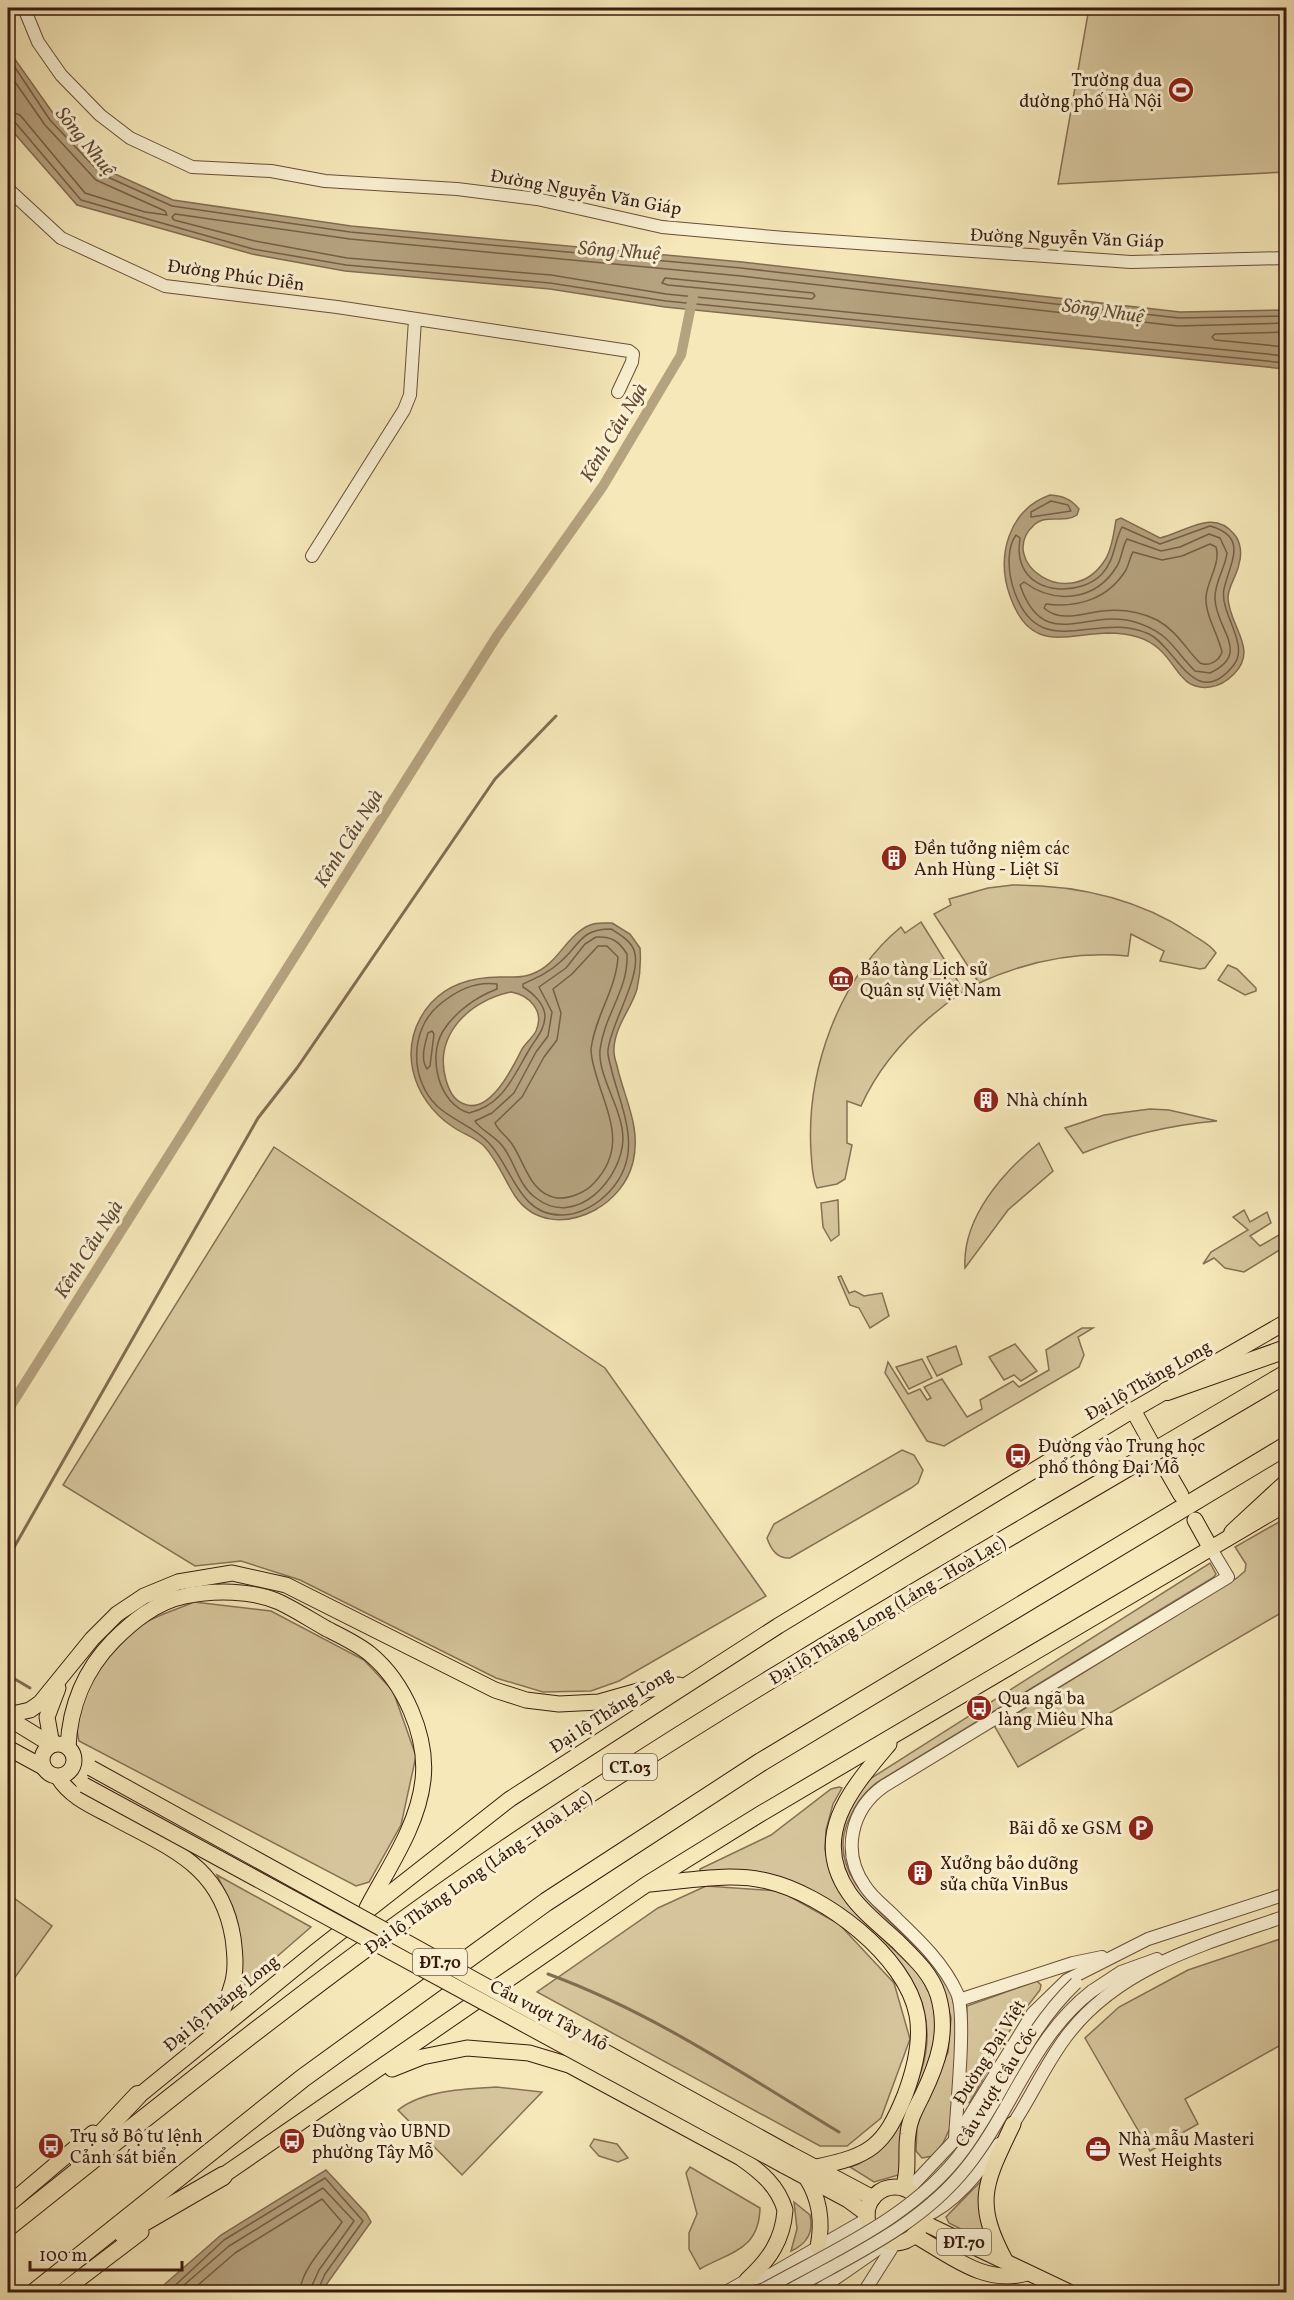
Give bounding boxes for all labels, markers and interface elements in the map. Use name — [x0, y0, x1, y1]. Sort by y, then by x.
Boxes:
place label: Trường đua đường phố Hà Nội — [1019, 69, 1162, 115]
sports icon: Trường đua đường phố Hà Nội — [1166, 75, 1196, 105]
water label: Sông Nhuệ — [48, 102, 122, 184]
street label: Đường Nguyễn Văn Giáp — [488, 164, 683, 223]
street label: Đường Nguyễn Văn Giáp — [970, 224, 1164, 255]
water label: Sông Nhuệ — [577, 235, 662, 269]
street label: Đường Phúc Diễn — [166, 254, 306, 299]
water label: Sông Nhuệ — [1060, 292, 1147, 332]
water label: Kênh Cầu Ngà — [574, 378, 655, 488]
water label: Kênh Cầu Ngà — [308, 785, 391, 894]
place label: Đền tưởng niệm các Anh Hùng - Liệt Sĩ — [914, 837, 1070, 883]
building icon: Đền tưởng niệm các Anh Hùng - Liệt Sĩ — [879, 843, 909, 873]
place label: Bảo tàng Lịch sử Quân sự Việt Nam — [860, 958, 1002, 1004]
museum icon: Bảo tàng Lịch sử Quân sự Việt Nam — [826, 964, 856, 994]
building icon: Nhà chính — [971, 1085, 1001, 1115]
place label: Nhà chính — [1006, 1089, 1088, 1114]
water label: Kênh Cầu Ngà — [48, 1196, 131, 1305]
street label: Đại lộ Thăng Long — [1081, 1335, 1217, 1428]
place label: Đường vào Trung học phổ thông Đại Mỗ — [1038, 1435, 1205, 1481]
bus stop icon: Đường vào Trung học phổ thông Đại Mỗ — [1003, 1441, 1033, 1471]
street label: Đại lộ Thăng Long (Láng - Hoà Lạc) — [765, 1531, 1011, 1692]
street label: Đại lộ Thăng Long — [545, 1662, 678, 1760]
place label: Qua ngã ba làng Miêu Nha — [998, 1687, 1113, 1733]
bus stop icon: Qua ngã ba làng Miêu Nha — [964, 1693, 994, 1723]
road number: CT.03 — [603, 1754, 657, 1780]
street label: Đại lộ Thăng Long (Láng - Hoà Lạc) — [360, 1785, 597, 1961]
parking icon: Bãi đỗ xe GSM — [1126, 1813, 1156, 1843]
place label: Bãi đỗ xe GSM — [1008, 1817, 1122, 1842]
place label: Xưởng bảo dưỡng sửa chữa VinBus — [940, 1852, 1079, 1898]
building icon: Xưởng bảo dưỡng sửa chữa VinBus — [905, 1858, 935, 1888]
road number: ĐT.70 — [413, 1949, 467, 1975]
street label: Đại lộ Thăng Long — [159, 1950, 285, 2059]
street label: Cầu vượt Tây Mỗ — [485, 1975, 612, 2058]
street label: Đường Đại Việt — [948, 1995, 1033, 2110]
street label: Cầu vượt Cầu Cốc — [950, 2023, 1044, 2153]
place label: Đường vào UBND phường Tây Mỗ — [312, 2120, 450, 2166]
place label: Trụ sở Bộ tư lệnh Cảnh sát biển — [70, 2125, 203, 2171]
bus stop icon: Đường vào UBND phường Tây Mỗ — [277, 2126, 307, 2156]
place label: Nhà mẫu Masteri West Heights — [1118, 2128, 1254, 2174]
bus stop icon: Trụ sở Bộ tư lệnh Cảnh sát biển — [36, 2131, 66, 2161]
office icon: Nhà mẫu Masteri West Heights — [1083, 2134, 1113, 2164]
road number: ĐT.70 — [937, 2229, 991, 2255]
scale bar — [30, 2234, 182, 2272]
text: 100 m — [39, 2244, 88, 2269]

